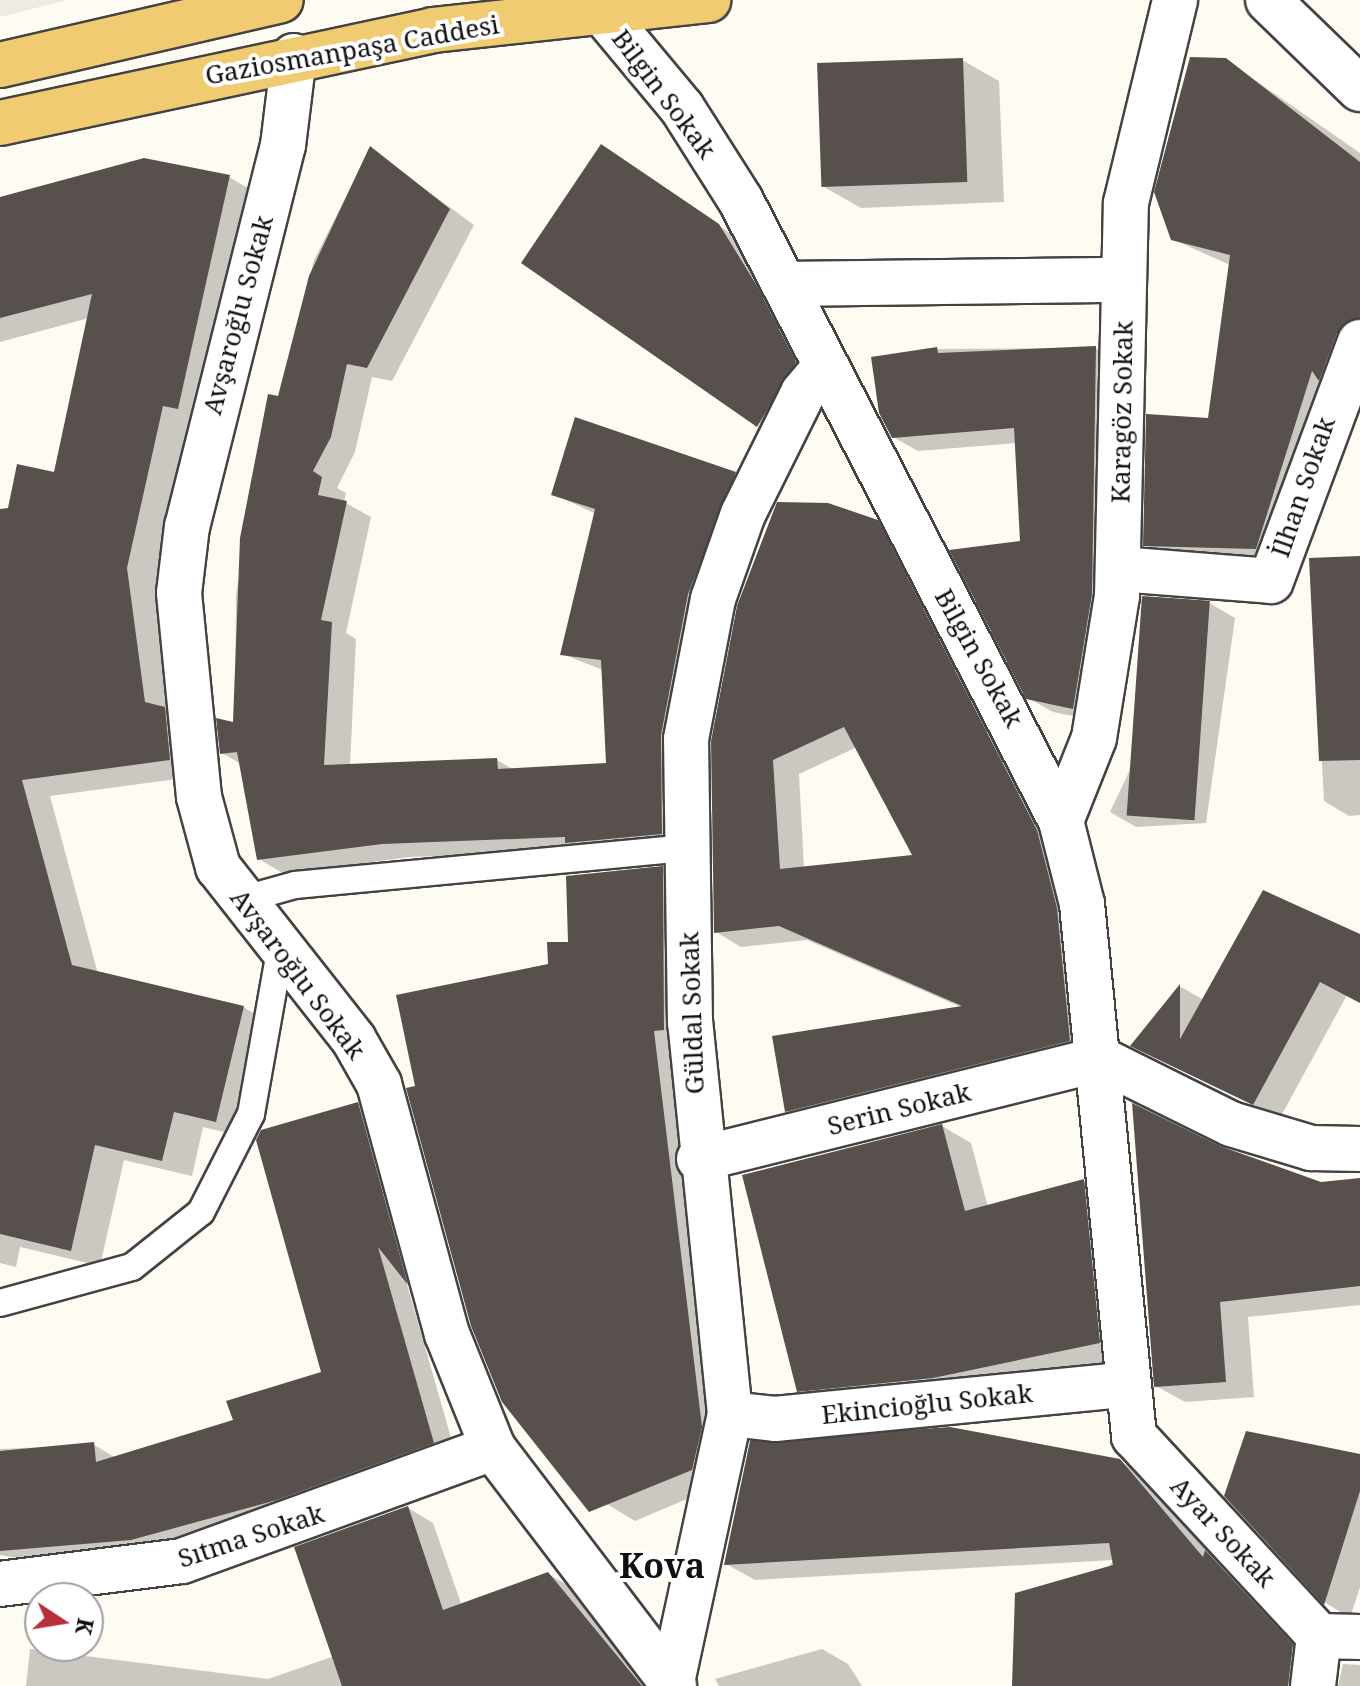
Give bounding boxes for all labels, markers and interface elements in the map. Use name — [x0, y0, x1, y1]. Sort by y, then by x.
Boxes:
street label: Gaziosmanpaşa Caddesi — [203, 9, 501, 91]
street label: Bilgin Sokak — [605, 23, 723, 165]
street label: Avşaroğlu Sokak — [196, 212, 280, 418]
street label: Karagöz Sokak — [1105, 321, 1139, 503]
street label: İlhan Sokak — [1264, 413, 1342, 561]
street label: Bilgin Sokak — [928, 583, 1030, 733]
street label: Avşaroğlu Sokak — [224, 883, 372, 1065]
street label: Güldal Sokak — [674, 931, 710, 1095]
street label: Serin Sokak — [824, 1076, 974, 1142]
street label: Ekincioğlu Sokak — [820, 1377, 1034, 1431]
street label: Ayar Sokak — [1164, 1470, 1282, 1594]
street label: Sıtma Sokak — [174, 1498, 328, 1574]
district label: Kova — [619, 1546, 705, 1586]
north arrow — [24, 1582, 104, 1662]
text: K — [69, 1616, 102, 1638]

